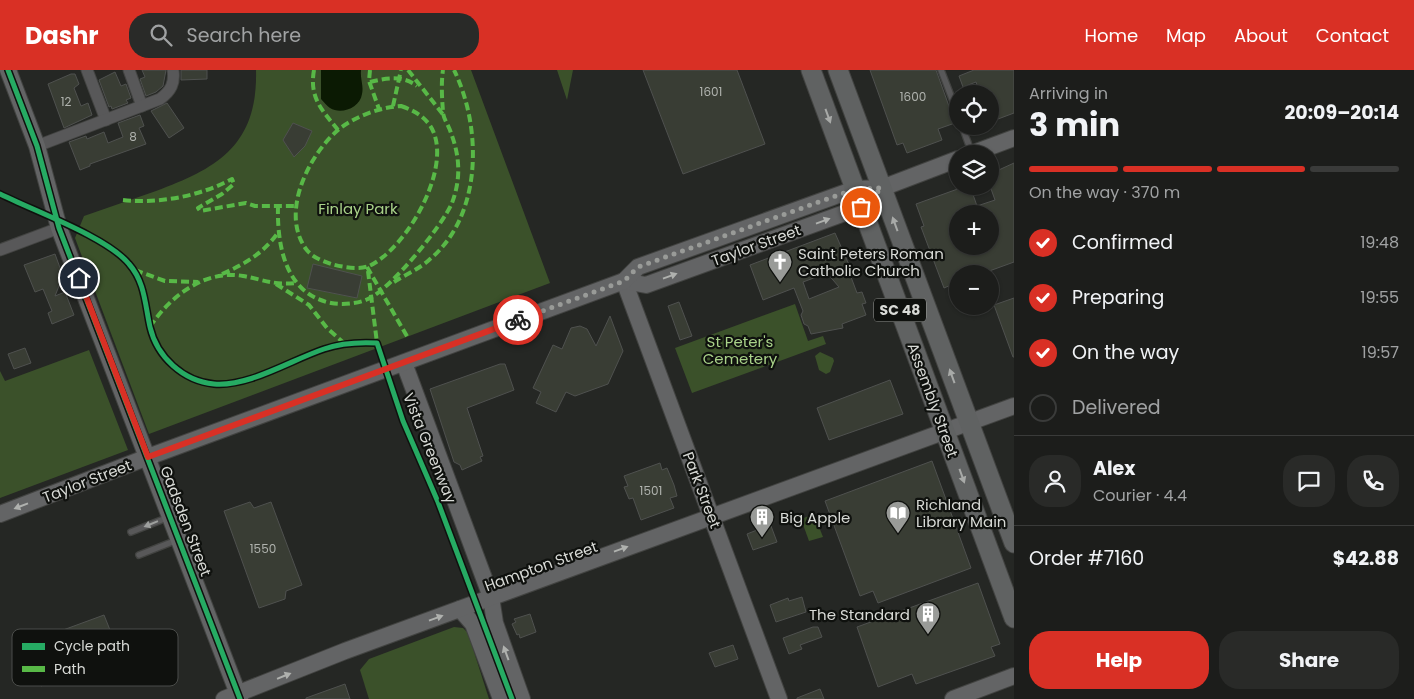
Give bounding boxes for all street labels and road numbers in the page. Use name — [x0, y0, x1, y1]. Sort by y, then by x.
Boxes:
street label: Taylor Street — [708, 219, 804, 271]
road number: SC 48 — [874, 298, 926, 322]
street label: Assembly Street — [902, 340, 964, 460]
street label: Vista Greenway — [398, 390, 462, 507]
street label: Park Street — [678, 449, 726, 531]
street label: Taylor Street — [40, 454, 134, 508]
street label: Gadsden Street — [155, 463, 217, 579]
street label: Hampton Street — [482, 536, 600, 596]

